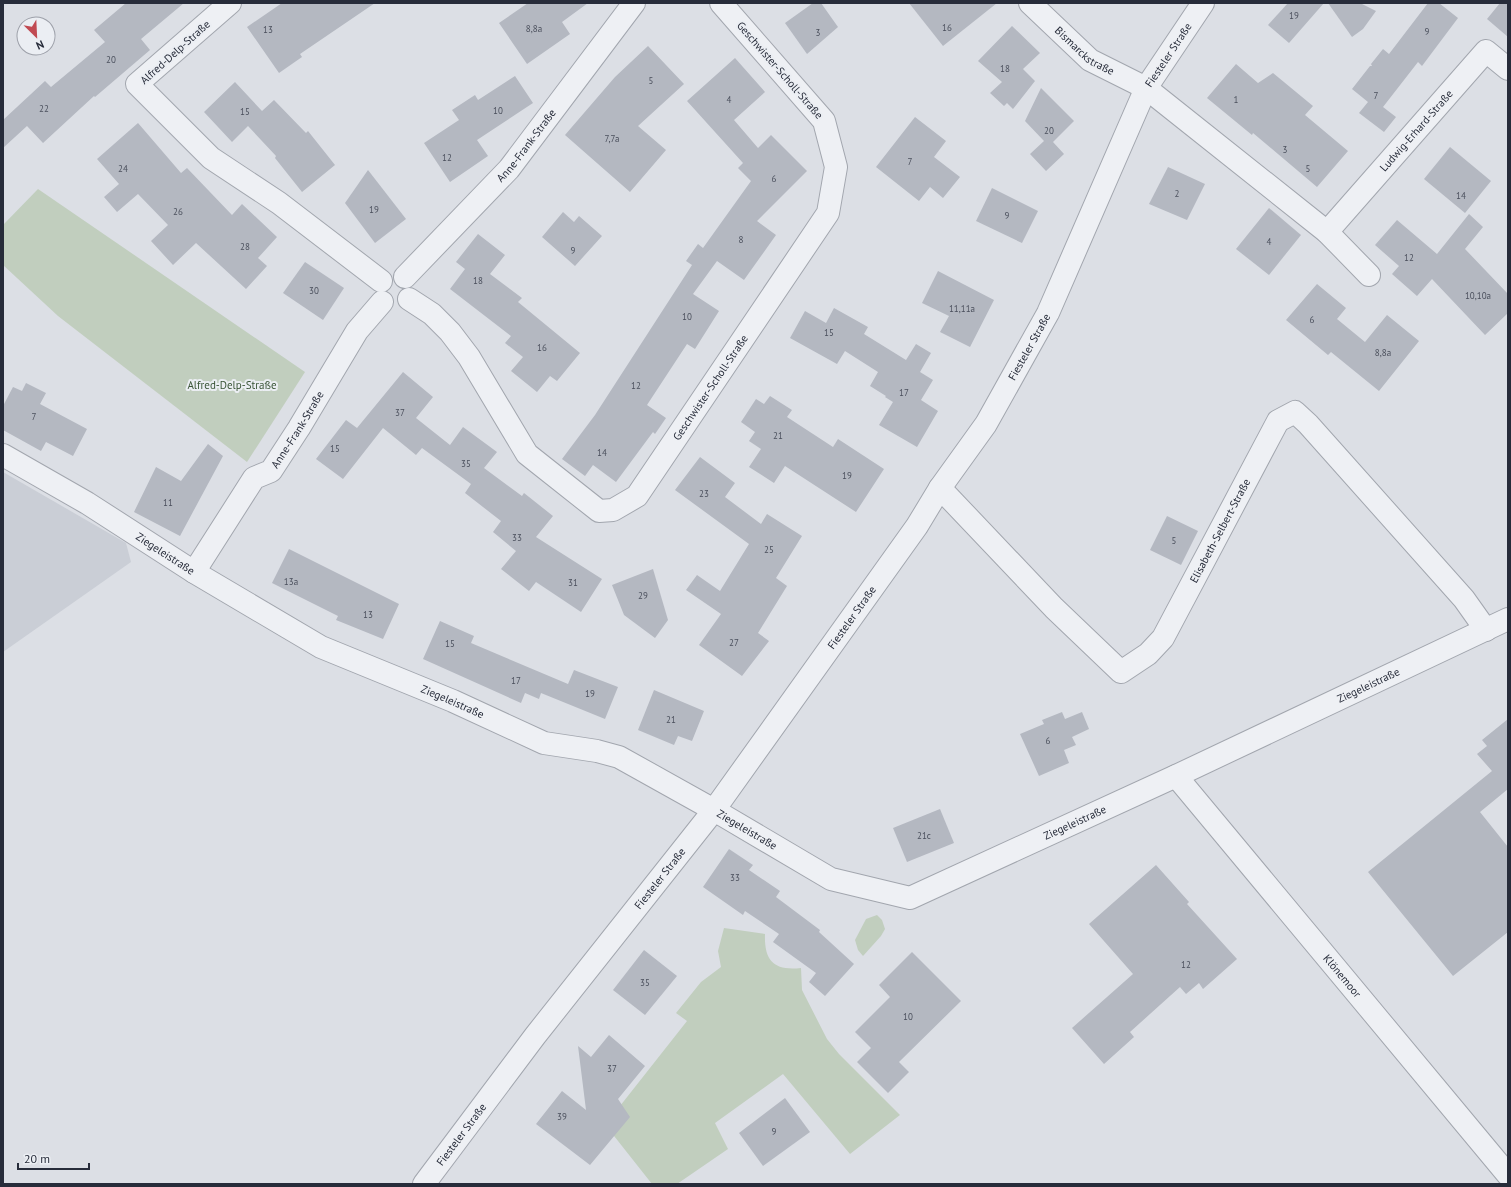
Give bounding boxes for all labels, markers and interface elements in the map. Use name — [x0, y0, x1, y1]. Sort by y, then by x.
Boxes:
house number: 19 — [1289, 10, 1299, 21]
north arrow — [16, 16, 56, 56]
street label: Alfred-Delp-Straße — [137, 17, 213, 87]
street label: Geschwister-Scholl-Straße — [734, 18, 826, 122]
street label: Fiesteler Straße — [1142, 20, 1195, 90]
house number: 16 — [942, 22, 952, 33]
house number: 8,8a — [526, 23, 542, 34]
street label: Bismarckstraße — [1052, 23, 1117, 78]
house number: 13 — [263, 24, 273, 35]
house number: 9 — [1425, 26, 1430, 37]
house number: 3 — [816, 27, 821, 38]
text: N — [34, 37, 46, 53]
house number: 20 — [106, 54, 116, 65]
house number: 18 — [1000, 63, 1010, 74]
house number: 5 — [649, 75, 654, 86]
street label: Ludwig-Erhard-Straße — [1377, 87, 1456, 174]
house number: 7 — [1374, 90, 1379, 101]
house number: 4 — [727, 94, 732, 105]
house number: 1 — [1234, 94, 1239, 105]
house number: 22 — [39, 103, 49, 114]
house number: 10 — [493, 105, 503, 116]
house number: 15 — [240, 106, 250, 117]
street label: Anne-Frank-Straße — [493, 106, 559, 185]
house number: 20 — [1044, 125, 1054, 136]
house number: 7,7a — [605, 133, 619, 144]
house number: 3 — [1283, 144, 1288, 155]
house number: 12 — [442, 152, 452, 163]
house number: 7 — [908, 156, 913, 167]
house number: 24 — [118, 163, 128, 174]
house number: 5 — [1306, 163, 1311, 174]
house number: 6 — [772, 173, 777, 184]
house number: 2 — [1175, 188, 1180, 199]
house number: 14 — [1456, 190, 1466, 201]
house number: 19 — [369, 204, 379, 215]
house number: 26 — [173, 206, 183, 217]
house number: 9 — [1005, 210, 1010, 221]
house number: 8 — [739, 234, 744, 245]
house number: 4 — [1267, 236, 1272, 247]
house number: 28 — [240, 241, 250, 252]
house number: 9 — [571, 245, 576, 256]
house number: 12 — [1404, 252, 1414, 263]
house number: 18 — [473, 275, 483, 286]
house number: 30 — [309, 285, 319, 296]
house number: 10,10a — [1465, 290, 1491, 301]
house number: 11,11a — [949, 303, 975, 314]
house number: 10 — [682, 311, 692, 322]
street label: Fiesteler Straße — [1005, 311, 1054, 383]
house number: 6 — [1310, 314, 1315, 325]
house number: 15 — [824, 327, 834, 338]
street label: Geschwister-Scholl-Straße — [670, 331, 751, 443]
house number: 16 — [537, 342, 547, 353]
house number: 8,8a — [1375, 347, 1391, 358]
park label: Alfred-Delp-Straße — [187, 378, 277, 392]
house number: 12 — [631, 380, 641, 391]
house number: 17 — [899, 387, 909, 398]
street label: Anne-Frank-Straße — [268, 388, 327, 471]
house number: 37 — [395, 407, 405, 418]
house number: 7 — [32, 411, 37, 422]
house number: 21 — [773, 430, 783, 441]
house number: 15 — [330, 443, 340, 454]
house number: 14 — [597, 447, 607, 458]
house number: 35 — [461, 458, 471, 469]
house number: 19 — [842, 470, 852, 481]
street label: Elisabeth-Selbert-Straße — [1187, 476, 1253, 585]
house number: 23 — [699, 488, 709, 499]
house number: 11 — [163, 497, 173, 508]
street label: Ziegeleistraße — [133, 529, 198, 578]
house number: 33 — [512, 532, 522, 543]
house number: 5 — [1172, 535, 1177, 546]
house number: 25 — [764, 544, 774, 555]
house number: 13a — [284, 576, 298, 587]
house number: 31 — [568, 577, 578, 588]
street label: Fiesteler Straße — [824, 583, 879, 652]
house number: 29 — [638, 590, 648, 601]
house number: 13 — [363, 609, 373, 620]
house number: 27 — [729, 637, 739, 648]
house number: 15 — [445, 638, 455, 649]
street label: Ziegeleistraße — [1335, 664, 1402, 706]
house number: 17 — [511, 675, 521, 686]
street label: Ziegeleistraße — [419, 682, 487, 722]
house number: 19 — [585, 688, 595, 699]
house number: 21 — [666, 714, 676, 725]
house number: 6 — [1046, 735, 1051, 746]
street label: Ziegeleistraße — [1041, 802, 1109, 843]
street label: Ziegeleistraße — [714, 806, 780, 853]
house number: 21c — [917, 830, 931, 841]
street label: Fiesteler Straße — [631, 845, 689, 912]
house number: 33 — [730, 872, 740, 883]
street label: Klönemoor — [1320, 951, 1364, 1001]
house number: 12 — [1181, 959, 1191, 970]
house number: 35 — [640, 977, 650, 988]
house number: 10 — [903, 1011, 913, 1022]
house number: 37 — [607, 1063, 617, 1074]
street label: Fiesteler Straße — [433, 1100, 489, 1168]
house number: 39 — [557, 1111, 567, 1122]
house number: 9 — [772, 1126, 777, 1137]
scale bar — [18, 1145, 89, 1171]
text: 20 m — [24, 1151, 50, 1166]

